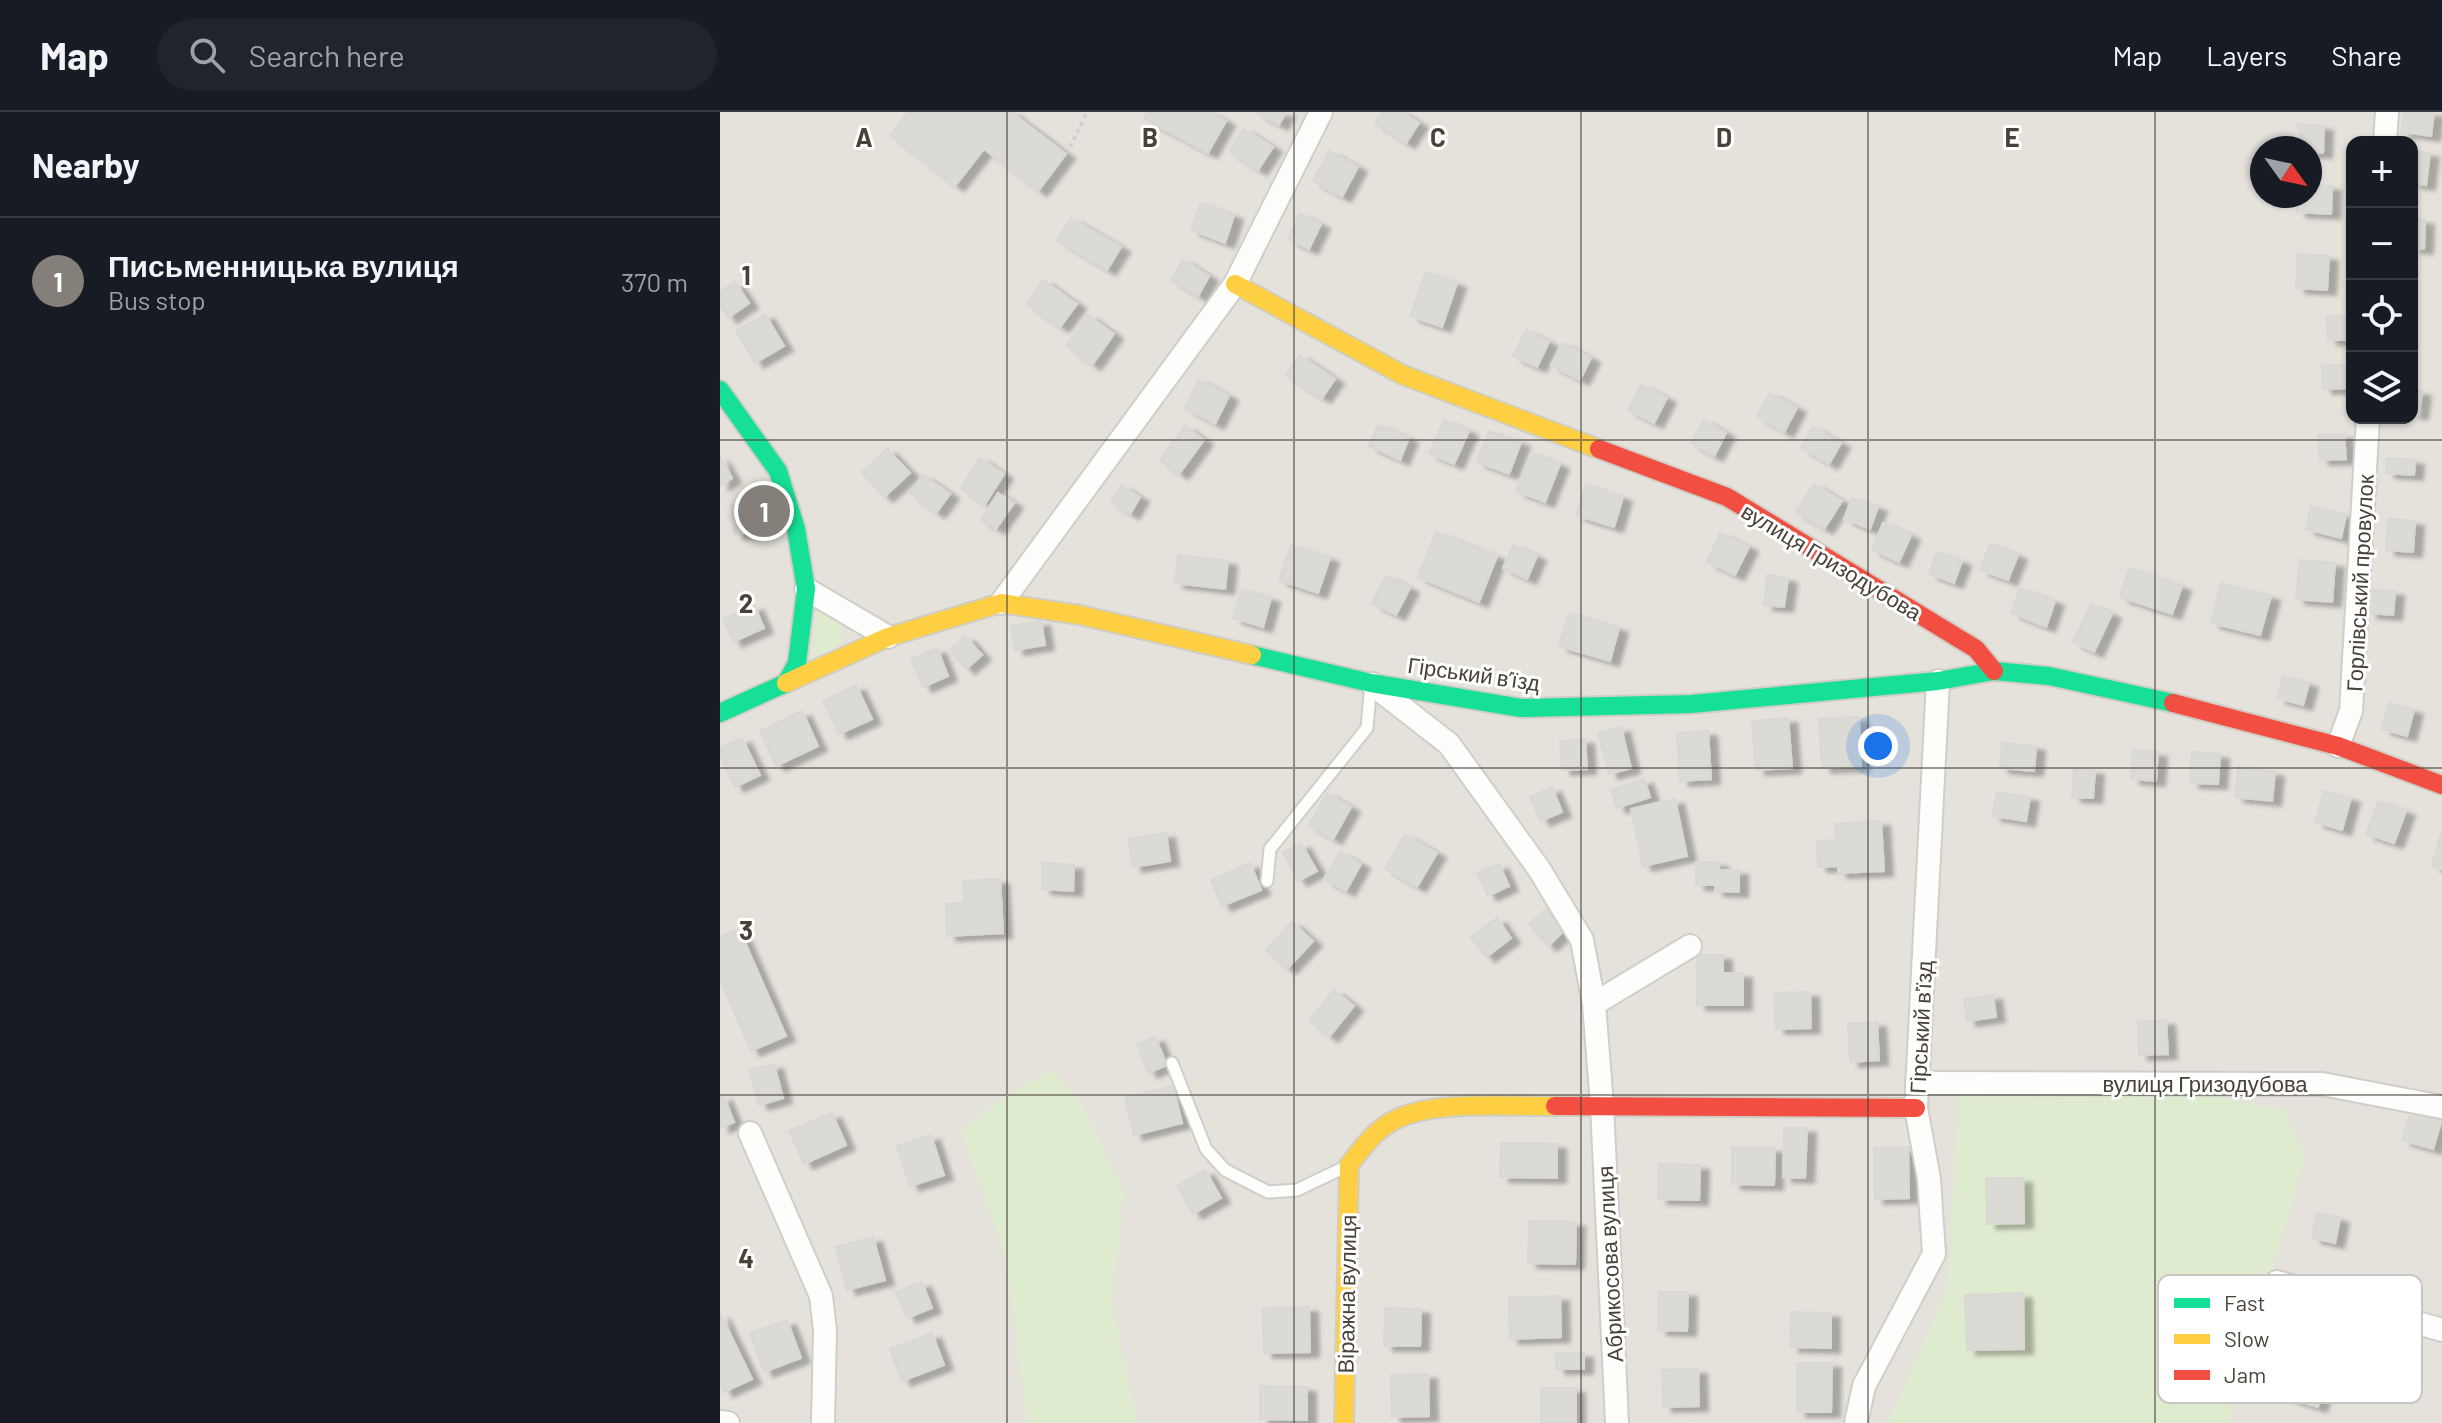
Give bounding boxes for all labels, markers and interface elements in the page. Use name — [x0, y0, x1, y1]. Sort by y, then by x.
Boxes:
search box — [157, 19, 717, 91]
text: Map — [40, 32, 109, 78]
icon: search — [185, 33, 229, 77]
text: Search here — [249, 37, 405, 73]
text: Map — [2112, 38, 2162, 72]
text: Layers — [2206, 38, 2287, 72]
text: Share — [2331, 38, 2402, 72]
text: A — [855, 121, 873, 152]
text: B — [1142, 121, 1158, 152]
text: C — [1430, 121, 1446, 152]
text: D — [1716, 121, 1732, 152]
text: E — [2004, 121, 2020, 152]
north arrow — [2250, 136, 2322, 208]
map controls — [2346, 136, 2418, 424]
button: + — [2346, 136, 2418, 208]
text: Nearby — [32, 144, 140, 185]
button: − — [2346, 208, 2418, 280]
text: Письменницька вулиця — [108, 247, 459, 283]
text: 1 — [741, 259, 751, 290]
text: 1 — [53, 266, 63, 297]
text: 370 m — [621, 266, 688, 297]
button: locate — [2346, 280, 2418, 352]
text: Bus stop — [108, 284, 206, 315]
button: layers — [2346, 352, 2418, 424]
street label: Горлівський провулок — [2340, 473, 2379, 692]
pin: 1 — [738, 481, 790, 541]
street label: вулиця Гризодубова — [1737, 497, 1927, 626]
text: 2 — [739, 587, 753, 618]
street label: Гірський в’їзд — [1406, 651, 1542, 696]
your location — [1858, 726, 1898, 766]
text: 3 — [739, 914, 753, 945]
street label: Гірський в'їзд — [1904, 960, 1937, 1094]
street label: вулиця Гризодубова — [2102, 1070, 2308, 1097]
street label: Абрикосова вулиця — [1591, 1165, 1628, 1363]
street label: Віражна вулиця — [1332, 1214, 1361, 1374]
text: 4 — [738, 1242, 754, 1273]
legend — [2158, 1275, 2422, 1403]
text: Fast — [2224, 1289, 2266, 1315]
text: Slow — [2224, 1325, 2269, 1351]
text: Jam — [2224, 1361, 2266, 1387]

